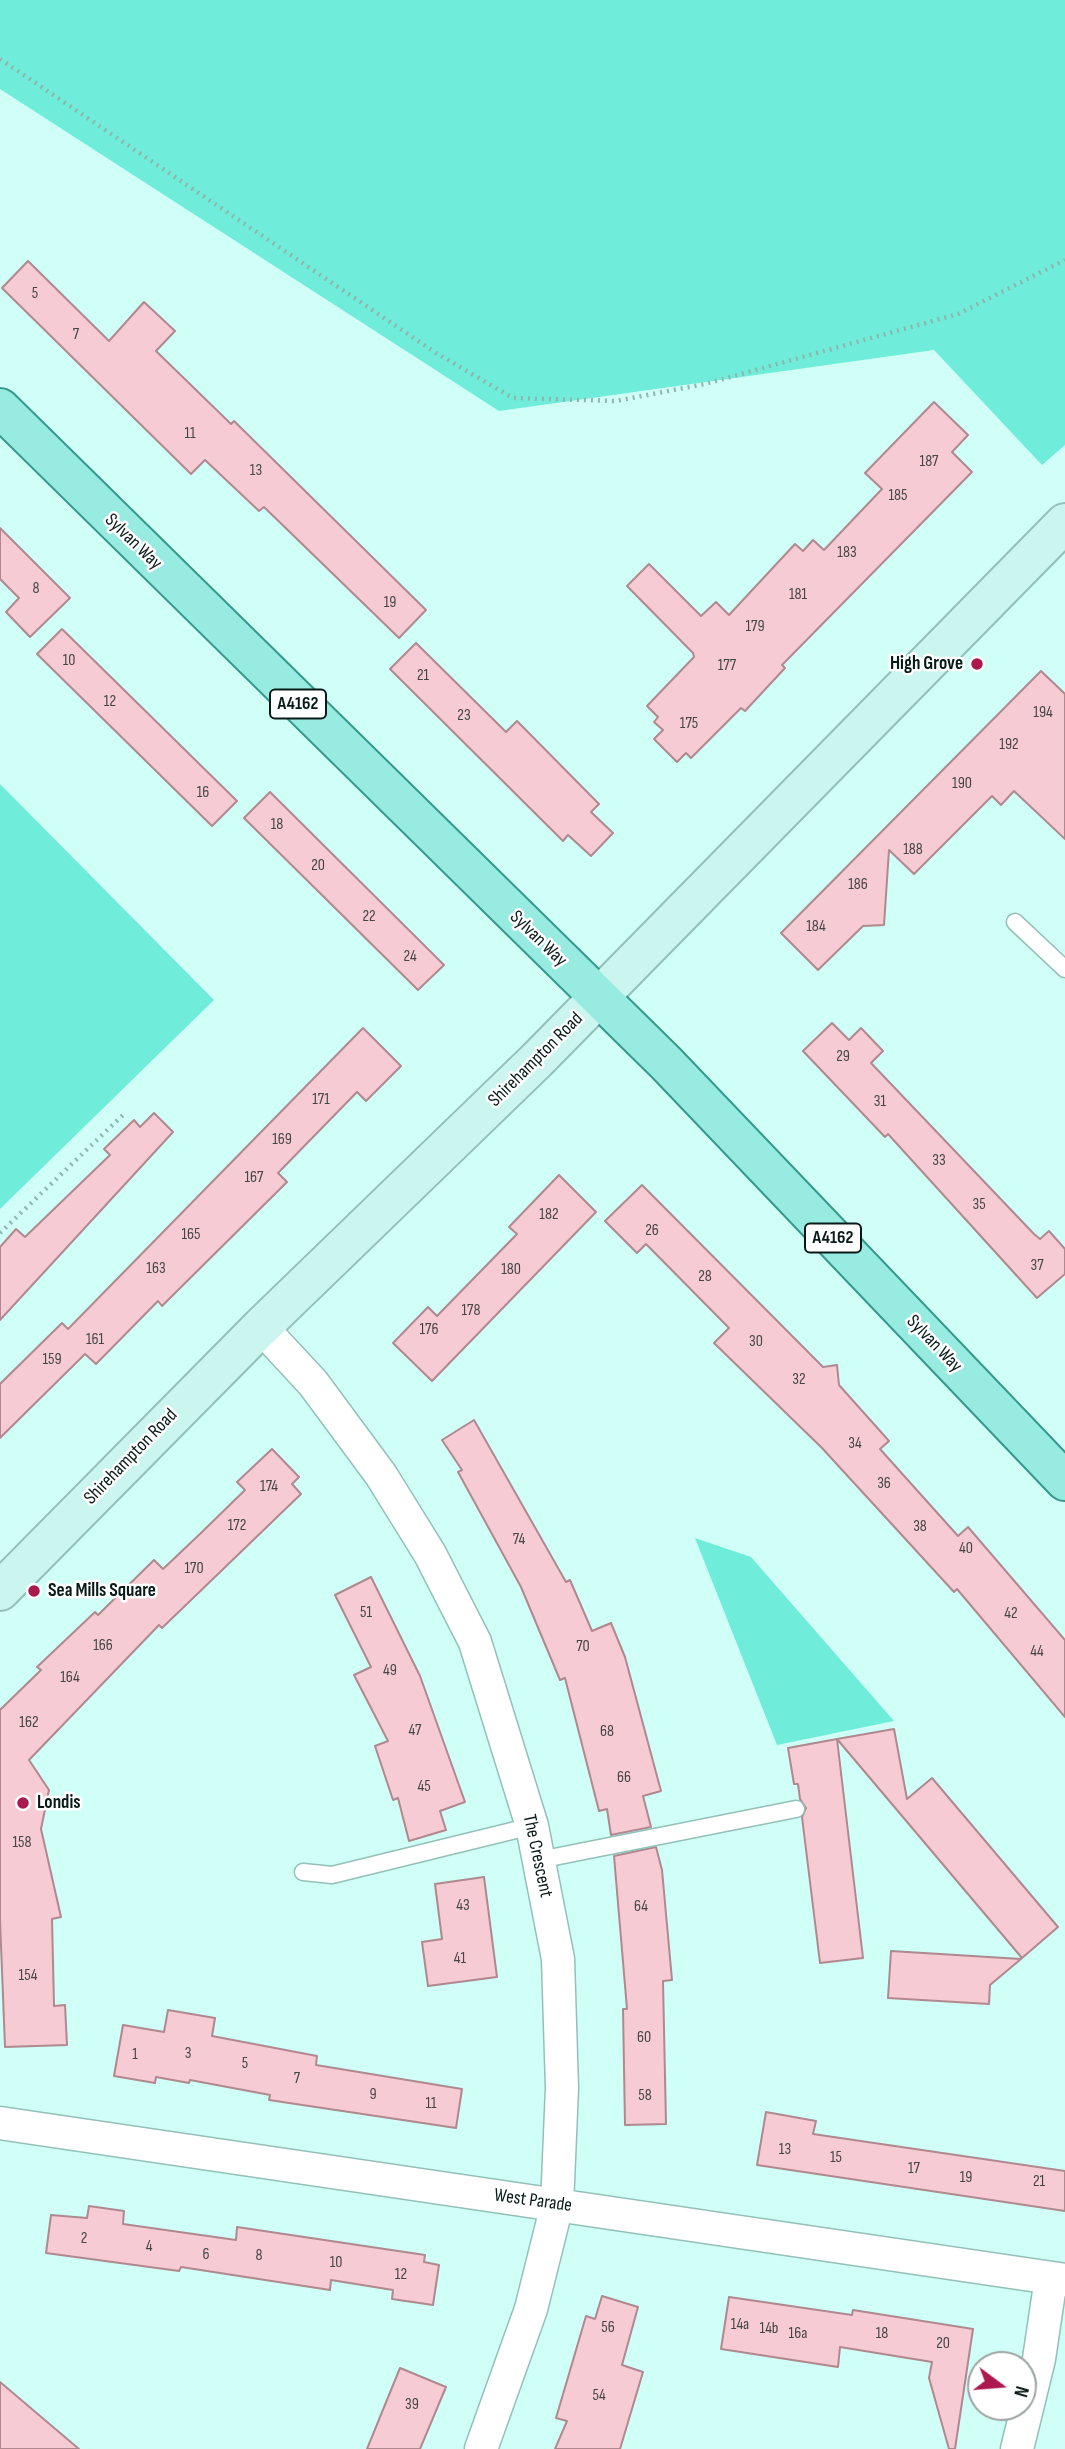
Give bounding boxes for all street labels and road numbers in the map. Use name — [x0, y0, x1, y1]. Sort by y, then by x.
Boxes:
street label: Sylvan Way — [100, 509, 166, 575]
road number: A4162 — [270, 690, 326, 718]
street label: Sylvan Way — [505, 906, 571, 972]
street label: Shirehampton Road — [484, 1008, 588, 1112]
road number: A4162 — [805, 1224, 861, 1252]
street label: Sylvan Way — [901, 1311, 967, 1377]
street label: Shirehampton Road — [80, 1404, 182, 1510]
street label: The Crescent — [517, 1812, 557, 1900]
street label: West Parade — [493, 2184, 573, 2218]

